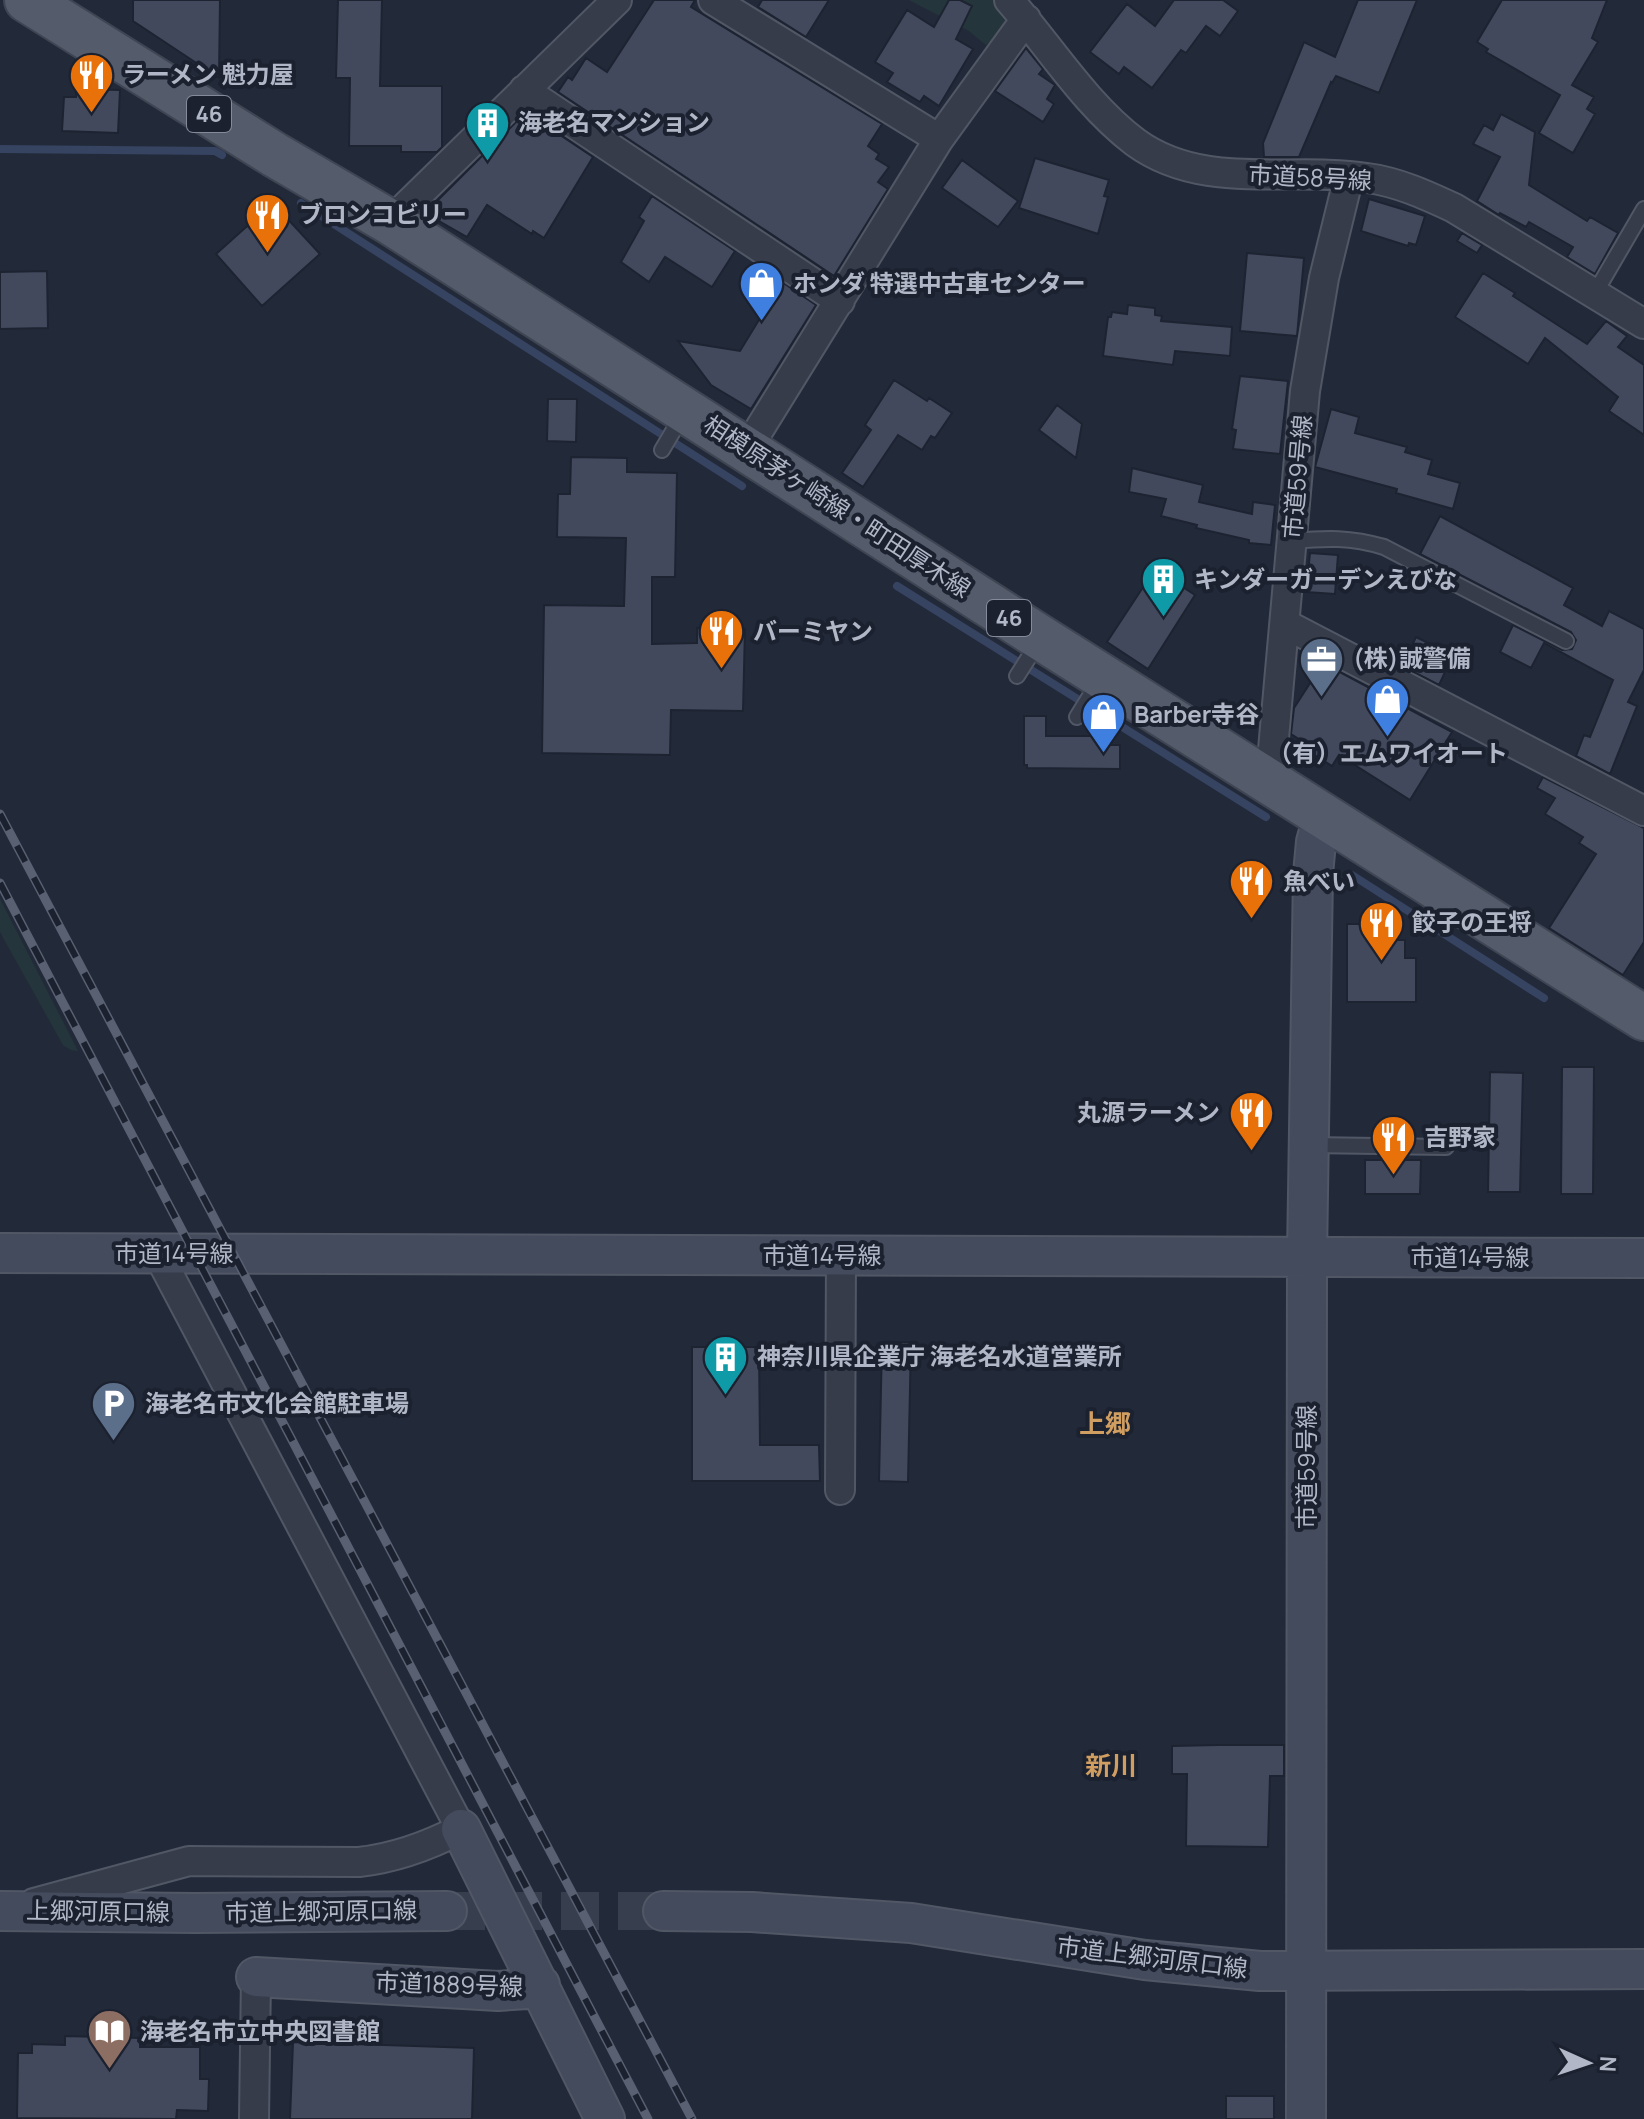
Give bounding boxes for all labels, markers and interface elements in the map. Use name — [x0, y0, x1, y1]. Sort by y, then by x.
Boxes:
restaurant icon: ラーメン 魁力屋 — [67, 51, 115, 114]
place label: ラーメン 魁力屋 — [122, 57, 294, 90]
road number: 46 — [187, 96, 231, 132]
building icon: 海老名マンション — [463, 99, 511, 162]
place label: 海老名マンション — [518, 105, 710, 138]
street label: 市道58号線 — [1247, 157, 1373, 196]
restaurant icon: ブロンコビリー — [244, 191, 292, 254]
place label: ブロンコビリー — [299, 197, 467, 230]
shop icon: ホンダ 特選中古車センター — [738, 260, 786, 323]
place label: ホンダ 特選中古車センター — [793, 266, 1086, 299]
street label: 相模原茅ヶ崎線・町田厚木線 — [698, 407, 978, 605]
street label: 市道59号線 — [1275, 413, 1318, 540]
building icon: キンダーガーデンえびな — [1139, 556, 1187, 619]
place label: キンダーガーデンえびな — [1194, 562, 1457, 595]
road number: 46 — [987, 600, 1031, 636]
restaurant icon: バーミヤン — [698, 608, 746, 671]
place label: バーミヤン — [753, 614, 873, 647]
office icon: (株)誠警備 — [1298, 635, 1346, 698]
place label: (株)誠警備 — [1353, 641, 1471, 674]
shop icon: （有）エムワイオート — [1364, 676, 1412, 739]
shop icon: Barber寺谷 — [1079, 691, 1127, 754]
place label: Barber寺谷 — [1134, 697, 1259, 730]
place label: （有）エムワイオート — [1268, 736, 1508, 769]
restaurant icon: 魚べい — [1228, 858, 1276, 921]
place label: 魚べい — [1283, 864, 1355, 897]
restaurant icon: 餃子の王将 — [1357, 899, 1405, 962]
place label: 餃子の王将 — [1412, 905, 1532, 938]
restaurant icon: 丸源ラーメン — [1227, 1089, 1275, 1152]
place label: 丸源ラーメン — [1077, 1095, 1220, 1128]
restaurant icon: 吉野家 — [1369, 1114, 1417, 1177]
place label: 吉野家 — [1424, 1120, 1496, 1153]
street label: 市道14号線 — [114, 1236, 234, 1269]
street label: 市道14号線 — [762, 1238, 882, 1271]
street label: 市道14号線 — [1410, 1240, 1530, 1273]
building icon: 神奈川県企業庁 海老名水道営業所 — [702, 1333, 750, 1396]
place label: 神奈川県企業庁 海老名水道営業所 — [757, 1339, 1122, 1372]
parking icon: 海老名市文化会館駐車場 — [90, 1380, 138, 1443]
place label: 海老名市文化会館駐車場 — [145, 1386, 409, 1419]
district label: 上郷 — [1079, 1405, 1131, 1441]
street label: 市道59号線 — [1289, 1405, 1322, 1529]
district label: 新川 — [1085, 1747, 1137, 1783]
street label: 市道上郷河原口線 — [225, 1892, 417, 1929]
street label: 上郷河原口線 — [26, 1893, 170, 1928]
street label: 市道上郷河原口線 — [1055, 1928, 1249, 1985]
street label: 市道1889号線 — [374, 1964, 524, 2003]
library icon: 海老名市立中央図書館 — [85, 2008, 133, 2071]
place label: 海老名市立中央図書館 — [140, 2014, 380, 2047]
north arrow — [1548, 2023, 1628, 2103]
text: N — [1593, 2055, 1623, 2073]

